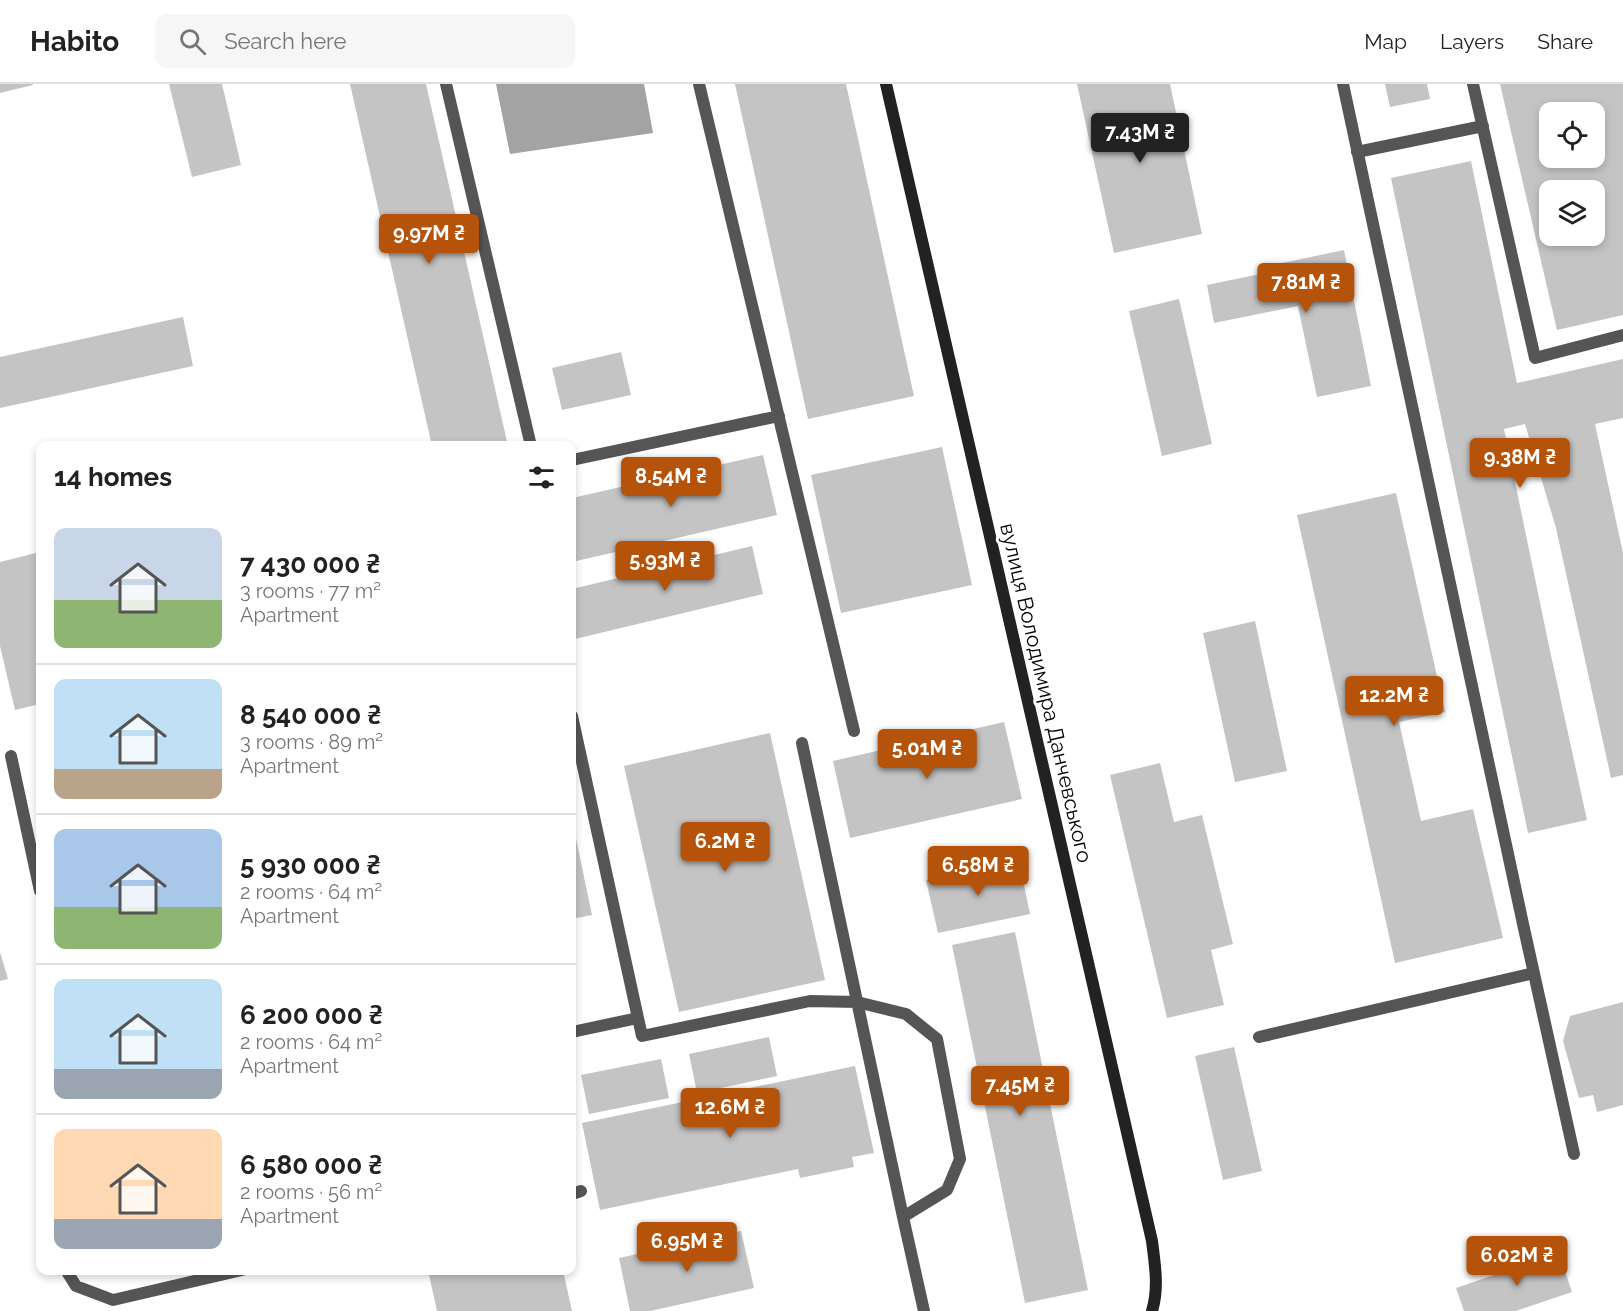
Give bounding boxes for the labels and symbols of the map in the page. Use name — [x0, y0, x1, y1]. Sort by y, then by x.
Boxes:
pin: 7.43M ₴ — [1085, 113, 1195, 164]
pin: 9.97M ₴ — [374, 214, 484, 265]
pin: 7.81M ₴ — [1251, 263, 1361, 314]
pin: 9.38M ₴ — [1465, 438, 1575, 489]
pin: 8.54M ₴ — [616, 457, 726, 508]
street label: вулиця Володимира Данчевського — [995, 521, 1098, 865]
pin: 5.93M ₴ — [610, 541, 720, 592]
pin: 12.2M ₴ — [1339, 676, 1449, 727]
pin: 5.01M ₴ — [872, 729, 982, 780]
pin: 6.2M ₴ — [676, 822, 774, 873]
pin: 6.58M ₴ — [923, 846, 1033, 897]
pin: 7.45M ₴ — [965, 1066, 1075, 1117]
pin: 12.6M ₴ — [675, 1088, 785, 1139]
pin: 6.95M ₴ — [632, 1222, 742, 1273]
pin: 6.02M ₴ — [1462, 1236, 1572, 1287]

